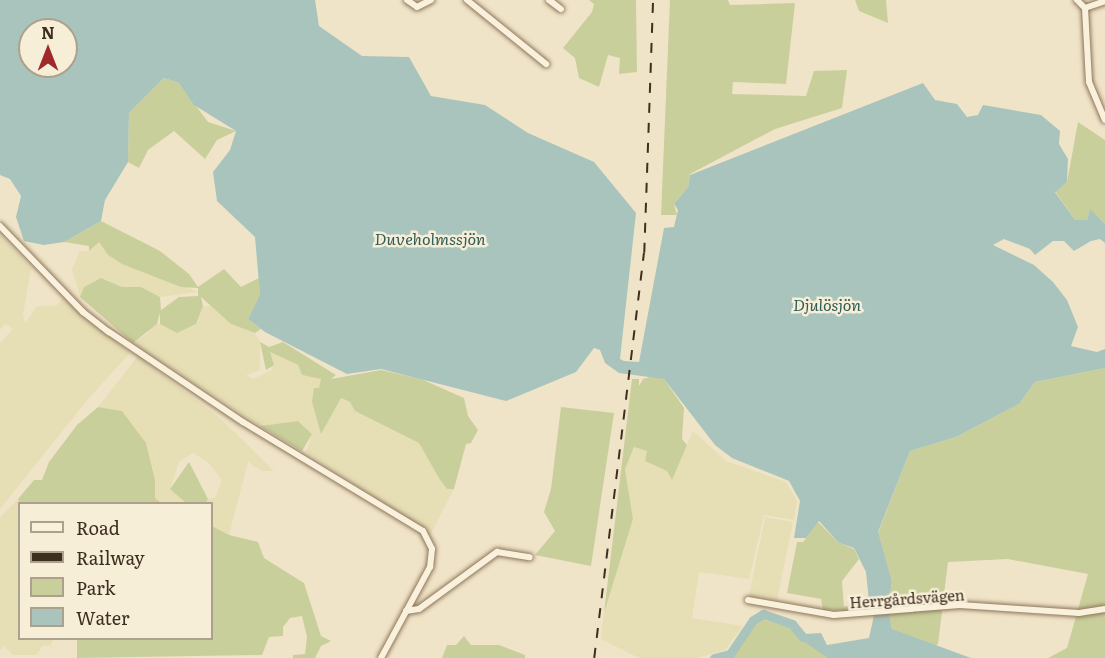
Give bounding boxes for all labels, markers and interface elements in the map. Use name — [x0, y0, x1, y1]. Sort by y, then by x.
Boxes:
north arrow — [18, 18, 78, 78]
text: N — [41, 20, 55, 44]
water label: Duveholmssjön — [374, 228, 486, 248]
water label: Djulösjön — [793, 294, 861, 314]
legend — [18, 502, 213, 640]
text: Road — [76, 514, 120, 541]
text: Railway — [76, 544, 145, 571]
text: Park — [76, 574, 115, 601]
street label: Herrgårdsvägen — [849, 585, 965, 611]
text: Water — [76, 604, 129, 631]

